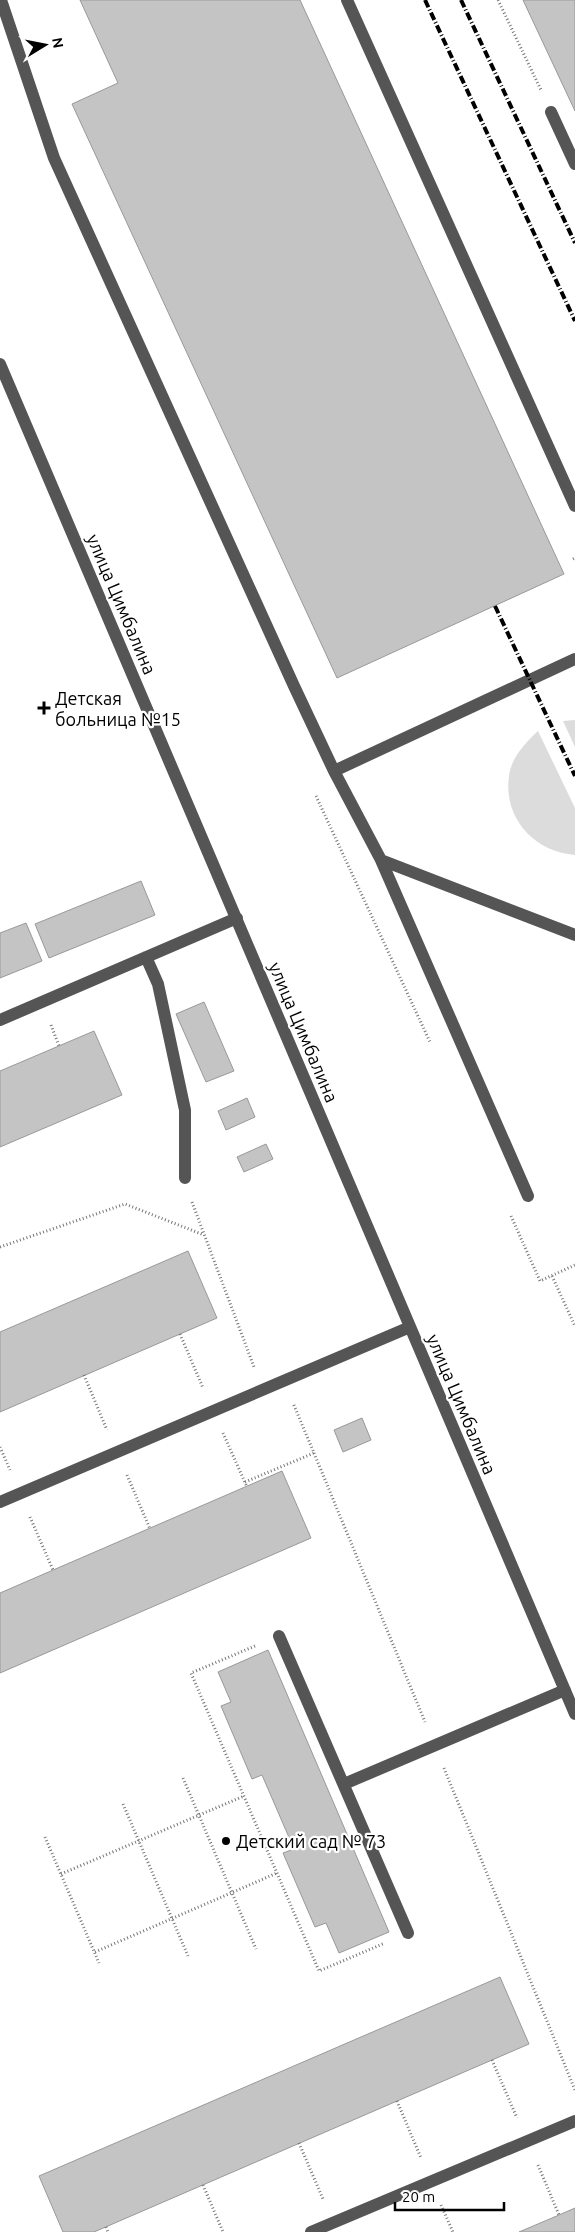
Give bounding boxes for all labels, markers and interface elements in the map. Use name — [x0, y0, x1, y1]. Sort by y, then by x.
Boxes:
north arrow — [20, 20, 70, 70]
text: N — [49, 36, 67, 49]
street label: улица Цимбалина — [83, 531, 161, 677]
place label: Детская больница №15 — [55, 688, 181, 729]
marker: Детская больница №15 — [37, 701, 51, 715]
street label: улица Цимбалина — [265, 959, 343, 1105]
street label: улица Цимбалина — [423, 1331, 501, 1477]
place label: Детский сад № 73 — [236, 1831, 386, 1851]
marker: Детский сад № 73 — [220, 1835, 232, 1847]
scale bar — [395, 2180, 504, 2212]
text: 20 m — [402, 2188, 435, 2205]

